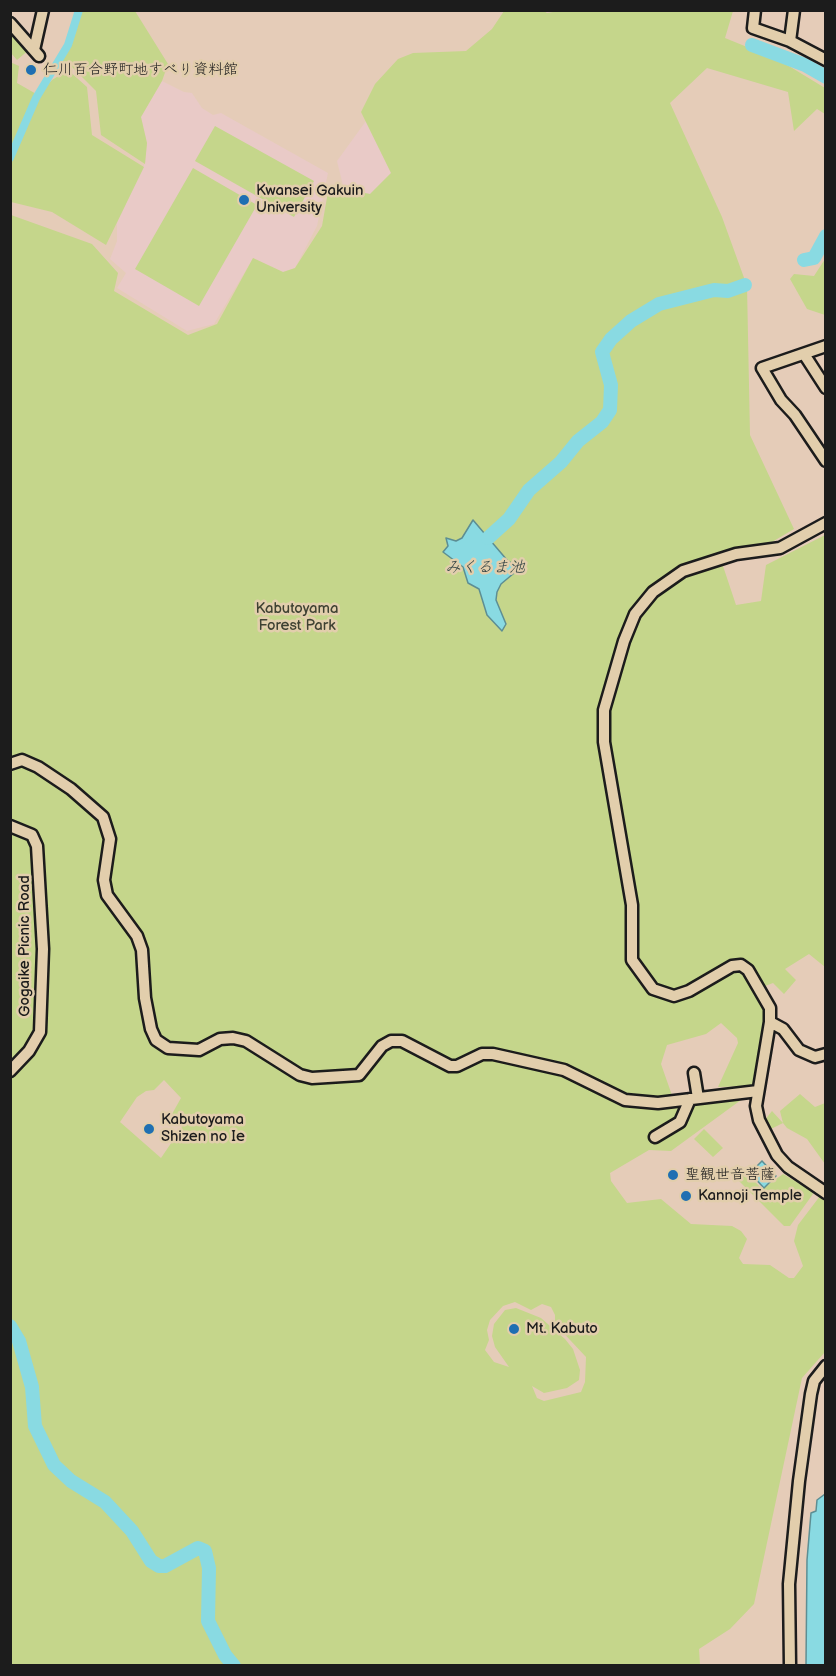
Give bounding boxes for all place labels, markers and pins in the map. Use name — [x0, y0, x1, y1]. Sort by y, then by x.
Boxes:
place label: 仁川百合野町地すべり資料館 — [43, 61, 238, 79]
marker: 仁川百合野町地すべり資料館 — [24, 63, 38, 77]
place label: Kwansei Gakuin University — [256, 182, 364, 217]
marker: Kwansei Gakuin University — [237, 193, 251, 207]
place label: Kabutoyama Shizen no Ie — [161, 1111, 245, 1146]
marker: Kabutoyama Shizen no Ie — [142, 1122, 156, 1136]
place label: 聖観世音菩薩 — [685, 1166, 775, 1184]
marker: 聖観世音菩薩 — [666, 1168, 680, 1182]
place label: Kannoji Temple — [698, 1187, 802, 1205]
marker: Kannoji Temple — [679, 1189, 693, 1203]
place label: Mt. Kabuto — [526, 1320, 598, 1338]
marker: Mt. Kabuto — [507, 1322, 521, 1336]

